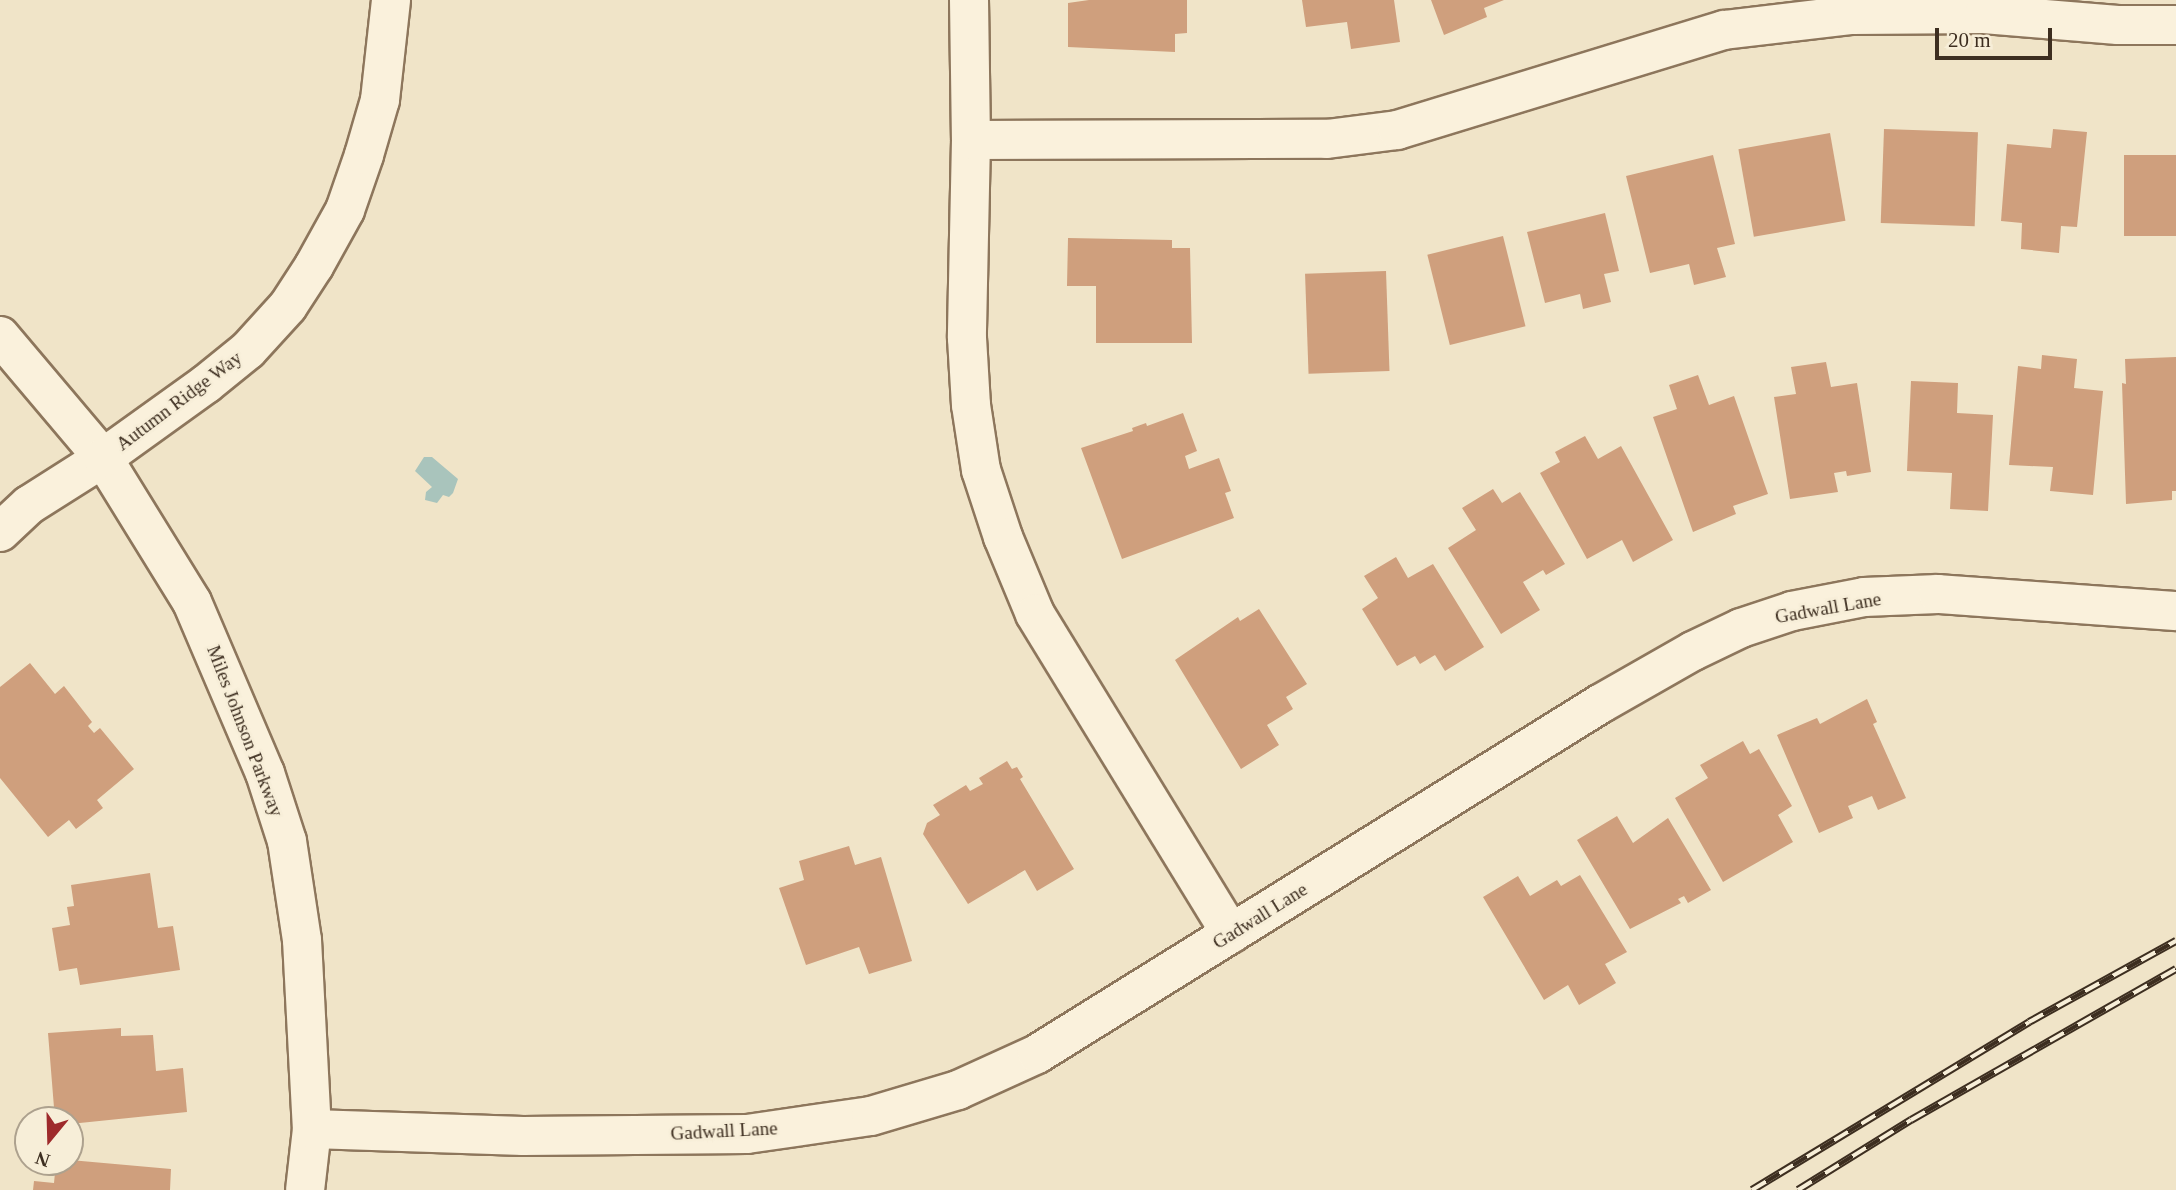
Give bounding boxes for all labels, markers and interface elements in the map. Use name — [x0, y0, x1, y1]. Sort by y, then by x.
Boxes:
scale bar — [1938, 14, 2055, 58]
text: 20 m — [1948, 28, 1991, 52]
street label: Autumn Ridge Way — [112, 346, 246, 456]
street label: Gadwall Lane — [1773, 587, 1883, 629]
street label: Miles Johnson Parkway — [202, 642, 288, 820]
street label: Gadwall Lane — [1209, 878, 1311, 954]
north arrow — [14, 1106, 84, 1176]
street label: Gadwall Lane — [670, 1117, 778, 1145]
text: N — [33, 1147, 53, 1172]

